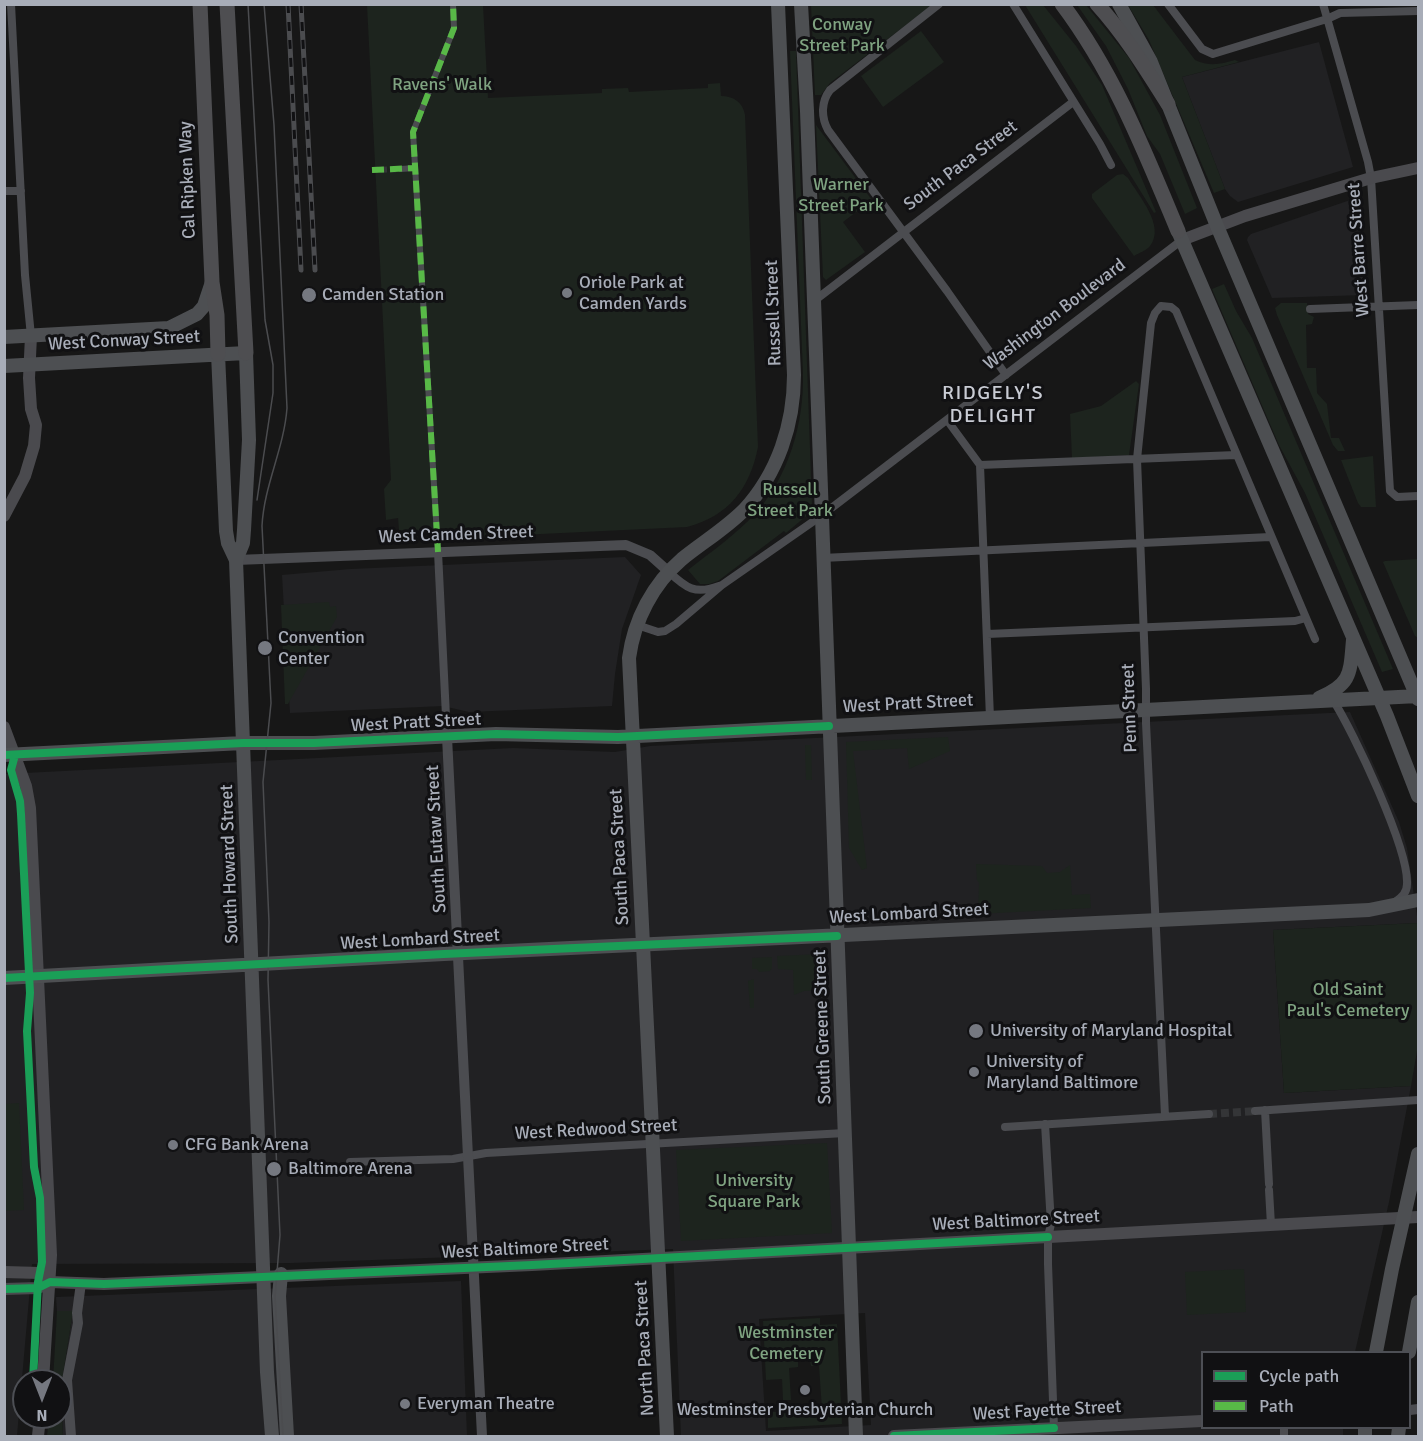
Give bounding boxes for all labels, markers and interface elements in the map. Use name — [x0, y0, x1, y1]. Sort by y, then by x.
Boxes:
park label: Conway Street Park — [799, 14, 885, 57]
park label: Ravens' Walk — [392, 74, 492, 96]
street label: South Paca Street — [900, 116, 1022, 216]
street label: Cal Ripken Way — [175, 121, 201, 239]
park label: Warner Street Park — [798, 174, 884, 216]
street label: West Barre Street — [1344, 182, 1374, 318]
street label: Washington Boulevard — [980, 255, 1130, 375]
street label: Russell Street — [761, 260, 787, 366]
place label: Oriole Park at Camden Yards — [579, 272, 687, 314]
place label: Camden Station — [322, 284, 444, 306]
marker: Camden Station — [300, 286, 318, 304]
marker: Oriole Park at Camden Yards — [560, 286, 574, 300]
street label: West Conway Street — [47, 326, 201, 356]
district label: RIDGELY'S DELIGHT — [942, 382, 1044, 429]
park label: Russell Street Park — [747, 479, 833, 522]
street label: West Camden Street — [378, 521, 534, 549]
place label: Convention Center — [278, 627, 365, 670]
marker: Convention Center — [256, 639, 274, 657]
street label: Penn Street — [1118, 663, 1142, 753]
street label: West Pratt Street — [842, 690, 974, 718]
street label: West Pratt Street — [350, 709, 482, 737]
street label: South Eutaw Street — [422, 764, 452, 914]
street label: South Howard Street — [216, 784, 244, 944]
street label: South Paca Street — [606, 788, 634, 926]
street label: West Lombard Street — [829, 899, 989, 929]
street label: West Lombard Street — [340, 925, 500, 955]
street label: South Greene Street — [810, 949, 836, 1105]
park label: Old Saint Paul's Cemetery — [1287, 979, 1409, 1022]
place label: University of Maryland Hospital — [990, 1020, 1232, 1042]
marker: University of Maryland Hospital — [967, 1022, 985, 1040]
place label: University of Maryland Baltimore — [986, 1051, 1138, 1094]
marker: University of Maryland Baltimore — [967, 1065, 981, 1079]
street label: West Redwood Street — [514, 1115, 678, 1145]
place label: CFG Bank Arena — [185, 1134, 309, 1156]
marker: CFG Bank Arena — [166, 1138, 180, 1152]
place label: Baltimore Arena — [288, 1158, 413, 1180]
marker: Baltimore Arena — [265, 1160, 283, 1178]
park label: University Square Park — [708, 1170, 800, 1212]
street label: West Baltimore Street — [932, 1206, 1100, 1236]
street label: West Baltimore Street — [441, 1234, 609, 1264]
street label: North Paca Street — [631, 1280, 659, 1416]
park label: Westminster Cemetery — [738, 1322, 834, 1364]
legend — [1201, 1351, 1411, 1429]
text: Cycle path — [1259, 1365, 1339, 1387]
north arrow — [12, 1369, 72, 1429]
marker: Westminster Presbyterian Church — [798, 1383, 812, 1397]
place label: Everyman Theatre — [417, 1393, 555, 1415]
text: Path — [1259, 1395, 1294, 1417]
street label: West Fayette Street — [972, 1396, 1122, 1426]
marker: Everyman Theatre — [398, 1397, 412, 1411]
place label: Westminster Presbyterian Church — [677, 1399, 933, 1421]
text: N — [36, 1405, 48, 1425]

